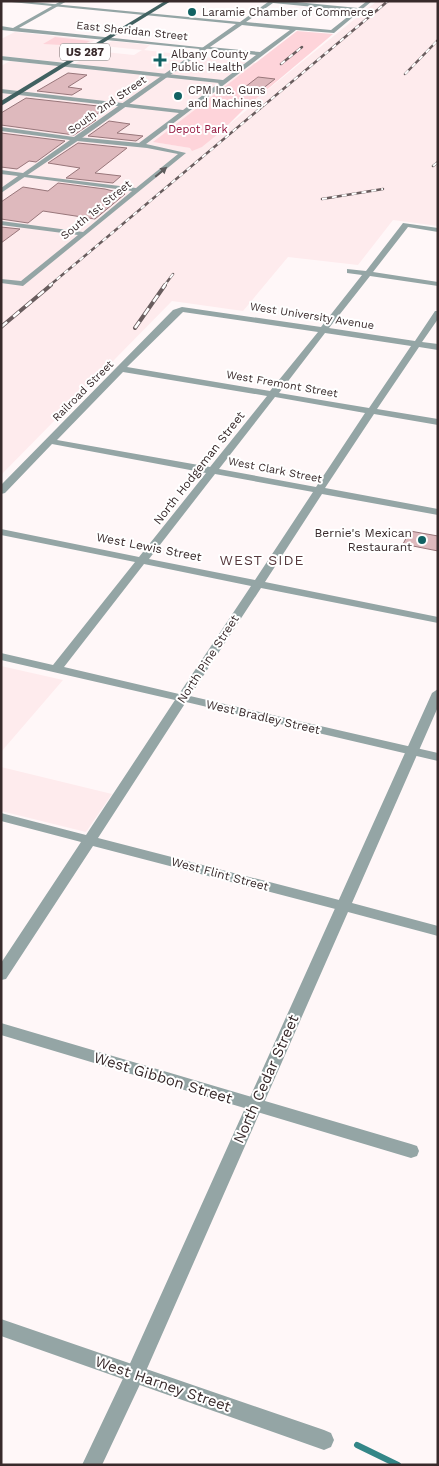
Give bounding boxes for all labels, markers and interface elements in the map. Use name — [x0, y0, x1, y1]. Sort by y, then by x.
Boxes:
marker: Laramie Chamber of Commerce — [186, 6, 198, 18]
place label: Laramie Chamber of Commerce — [202, 6, 374, 19]
street label: East Sheridan Street — [76, 19, 189, 43]
road number: US 287 — [60, 44, 110, 61]
place label: Albany County Public Health — [171, 48, 249, 74]
marker: Albany County Public Health — [153, 53, 167, 67]
street label: South 2nd Street — [65, 73, 149, 137]
place label: CPM Inc. Guns and Machines — [188, 84, 266, 110]
marker: CPM Inc. Guns and Machines — [172, 90, 184, 102]
park label: Depot Park — [168, 123, 228, 136]
one-way arrow — [154, 166, 167, 177]
street label: South 1st Street — [58, 177, 134, 242]
street label: West University Avenue — [249, 300, 375, 332]
street label: Railroad Street — [50, 358, 116, 424]
street label: West Fremont Street — [225, 368, 339, 400]
street label: North Hodgeman Street — [151, 409, 247, 527]
street label: West Clark Street — [227, 455, 323, 486]
place label: Bernie's Mexican Restaurant — [315, 526, 412, 554]
street label: West Lewis Street — [95, 530, 203, 564]
marker: Bernie's Mexican Restaurant — [416, 534, 428, 546]
district label: WEST SIDE — [220, 552, 304, 568]
street label: North Pine Street — [174, 612, 242, 706]
street label: West Bradley Street — [205, 697, 321, 737]
street label: West Flint Street — [170, 854, 270, 894]
street label: North Cedar Street — [229, 1011, 303, 1146]
street label: West Gibbon Street — [91, 1048, 235, 1108]
street label: West Harney Street — [93, 1352, 234, 1416]

